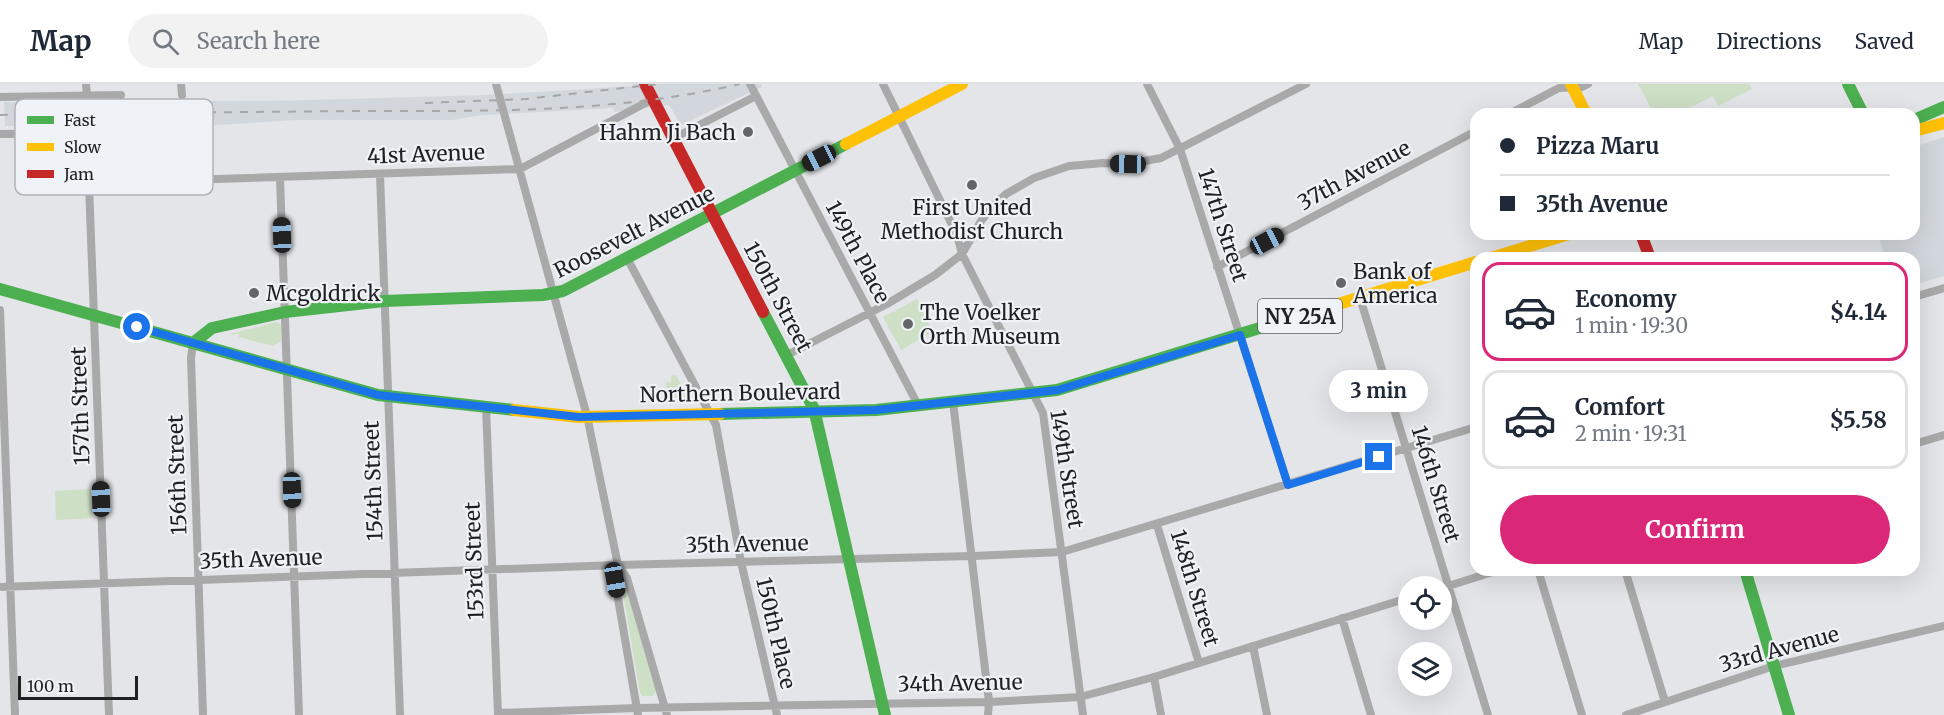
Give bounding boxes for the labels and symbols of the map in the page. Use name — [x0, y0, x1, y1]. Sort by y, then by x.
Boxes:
legend — [15, 99, 213, 195]
text: Fast — [64, 110, 97, 130]
place label: Hahm Ji Bach — [599, 119, 736, 146]
marker: Hahm Ji Bach — [741, 125, 755, 139]
street label: 37th Avenue — [1293, 134, 1415, 216]
text: Slow — [64, 137, 102, 157]
street label: 41st Avenue — [367, 138, 485, 170]
car — [799, 142, 839, 174]
car — [1110, 155, 1146, 173]
text: Jam — [63, 164, 94, 184]
street label: 147th Street — [1192, 165, 1254, 285]
marker: First United Methodist Church — [965, 178, 979, 192]
street label: Roosevelt Avenue — [549, 180, 719, 284]
place label: First United Methodist Church — [881, 194, 1063, 245]
street label: 149th Place — [820, 196, 896, 308]
car — [272, 217, 292, 253]
car — [1247, 225, 1287, 257]
street label: 150th Street — [738, 237, 818, 357]
place label: Bank of America — [1352, 258, 1438, 309]
marker: Bank of America — [1334, 276, 1348, 290]
place label: Mcgoldrick — [266, 280, 381, 307]
marker: Mcgoldrick — [247, 286, 261, 300]
place label: The Voelker Orth Museum — [920, 299, 1060, 350]
road number: NY 25A — [1258, 299, 1342, 333]
route start — [123, 313, 150, 340]
marker: The Voelker Orth Museum — [901, 317, 915, 331]
street label: 157th Street — [64, 346, 96, 466]
callout: 3 min — [1330, 370, 1428, 412]
street label: Northern Boulevard — [639, 378, 841, 408]
street label: 149th Street — [1044, 408, 1090, 530]
street label: 156th Street — [161, 414, 193, 536]
street label: 154th Street — [357, 420, 389, 542]
street label: 146th Street — [1405, 422, 1467, 546]
route end — [1365, 443, 1392, 470]
car — [282, 472, 302, 508]
car — [91, 481, 111, 517]
street label: 153rd Street — [458, 501, 490, 621]
street label: 148th Street — [1164, 526, 1226, 650]
street label: 35th Avenue — [685, 529, 809, 559]
street label: 35th Avenue — [199, 543, 323, 575]
car — [603, 561, 627, 599]
street label: 150th Place — [750, 575, 802, 691]
street label: 33rd Avenue — [1716, 620, 1842, 678]
street label: 34th Avenue — [897, 668, 1023, 698]
scale bar — [18, 673, 138, 700]

